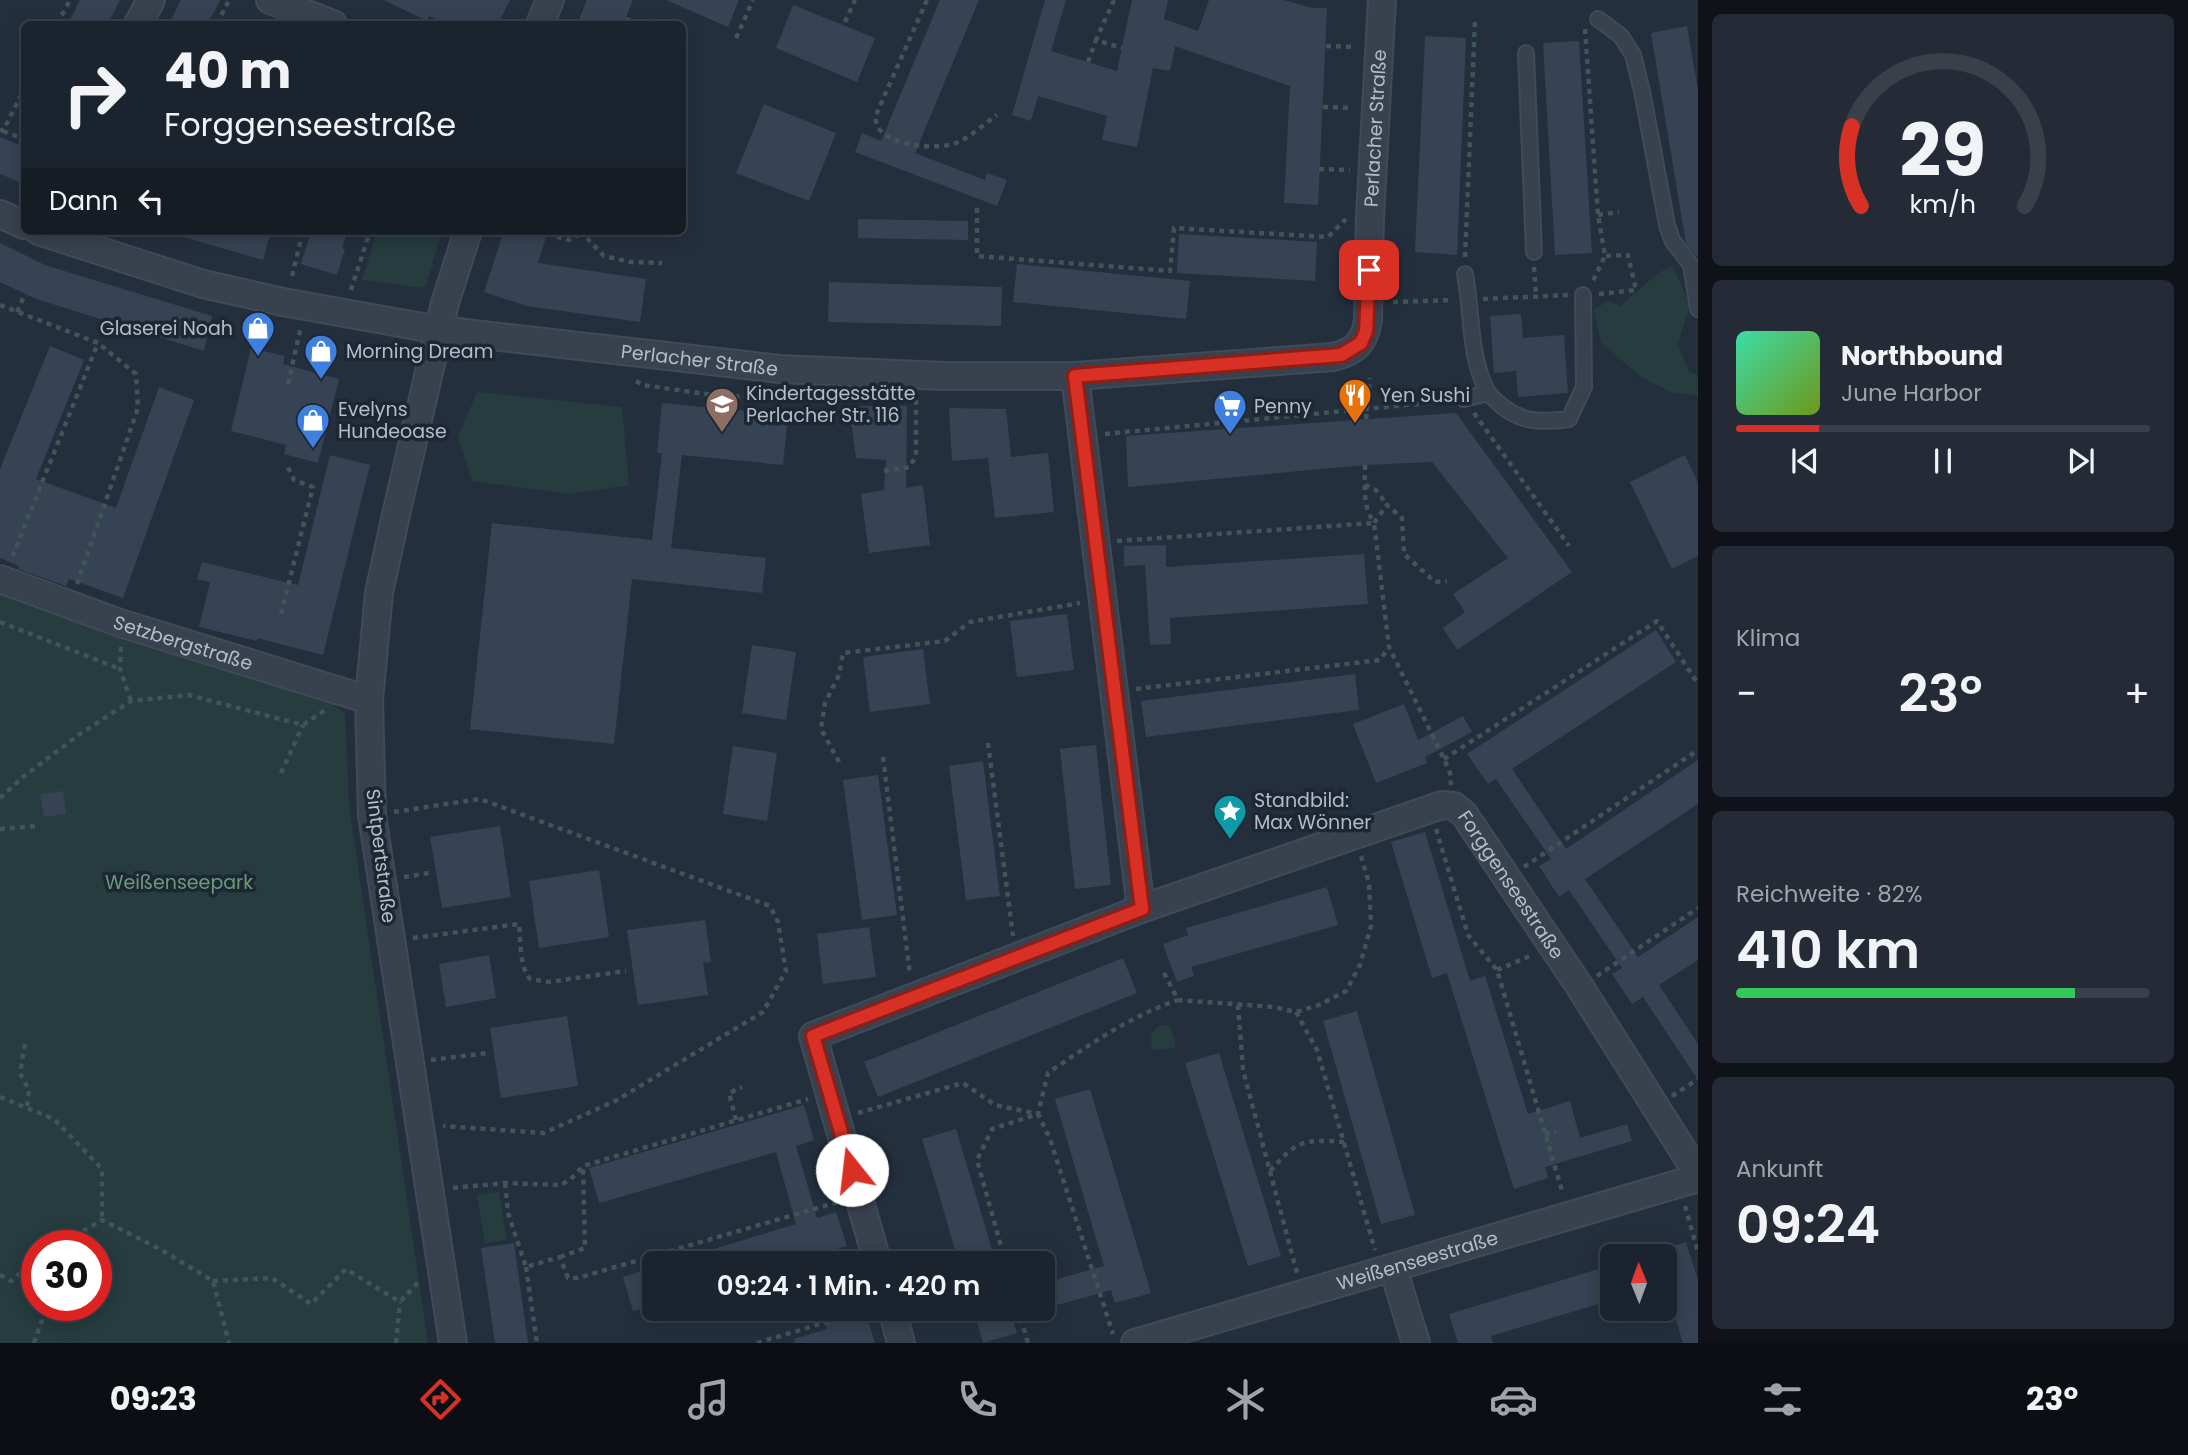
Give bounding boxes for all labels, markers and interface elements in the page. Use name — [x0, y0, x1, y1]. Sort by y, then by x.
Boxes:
text: 40 m — [164, 37, 291, 105]
icon: right — [49, 49, 140, 140]
street label: Perlacher Straße — [1357, 49, 1393, 208]
text: 29 — [1900, 100, 1986, 201]
text: Forggenseestraße — [164, 102, 456, 147]
icon: left — [132, 182, 170, 220]
text: Dann — [49, 183, 118, 219]
text: km/h — [1910, 187, 1976, 222]
pin — [1339, 240, 1399, 300]
icon: arrive — [1350, 251, 1388, 289]
shop icon: Glaserei Noah — [239, 309, 277, 358]
place label: Glaserei Noah — [100, 315, 233, 342]
shop icon: Morning Dream — [302, 332, 340, 381]
street label: Perlacher Straße — [620, 337, 779, 382]
place label: Morning Dream — [346, 338, 493, 365]
text: Northbound — [1841, 338, 2003, 374]
restaurant icon: Yen Sushi — [1336, 376, 1374, 425]
text: June Harbor — [1841, 377, 1982, 409]
place label: Kindertagesstätte Perlacher Str. 116 — [746, 380, 916, 429]
place label: Yen Sushi — [1380, 382, 1470, 409]
school or university icon: Kindertagesstätte Perlacher Str. 116 — [703, 385, 741, 434]
supermarket icon: Penny — [1211, 387, 1249, 436]
place label: Penny — [1254, 393, 1312, 420]
place label: Evelyns Hundeoase — [338, 396, 447, 445]
shop icon: Evelyns Hundeoase — [294, 401, 332, 450]
icon: previous — [1786, 442, 1824, 480]
icon: pause — [1924, 442, 1962, 480]
icon: next — [2062, 442, 2100, 480]
street label: Setzbergstraße — [110, 608, 256, 677]
text: Klima — [1736, 622, 1800, 654]
text: 23° — [1898, 657, 1983, 730]
text: − — [1736, 667, 1757, 720]
text: + — [2124, 667, 2150, 720]
street label: Sintpertstraße — [359, 787, 403, 925]
place label: Standbild: Max Wönner — [1254, 787, 1371, 836]
place icon: Standbild: Max Wönner — [1211, 792, 1249, 841]
street label: Forggenseestraße — [1452, 805, 1571, 964]
park label: Weißenseepark — [105, 869, 253, 896]
text: Reichweite · 82% — [1736, 878, 1922, 910]
text: 410 km — [1736, 913, 1920, 986]
position arrow — [815, 1133, 889, 1207]
text: Ankunft — [1736, 1153, 1823, 1185]
text: 09:24 — [1736, 1188, 1880, 1261]
street label: Weißenseestraße — [1333, 1224, 1501, 1297]
speed limit sign: 30 — [21, 1230, 112, 1321]
north arrow — [1600, 1244, 1676, 1321]
map controls — [1600, 1244, 1677, 1321]
text: 09:24 · 1 Min. · 420 m — [717, 1268, 980, 1304]
icon: directions — [416, 1375, 465, 1424]
icon: music — [684, 1375, 733, 1424]
icon: phone — [953, 1375, 1002, 1424]
icon: climate — [1221, 1375, 1270, 1424]
icon: car — [1489, 1375, 1538, 1424]
icon: filters — [1758, 1375, 1807, 1424]
text: 09:23 — [110, 1376, 197, 1421]
text: 23° — [2026, 1376, 2078, 1421]

